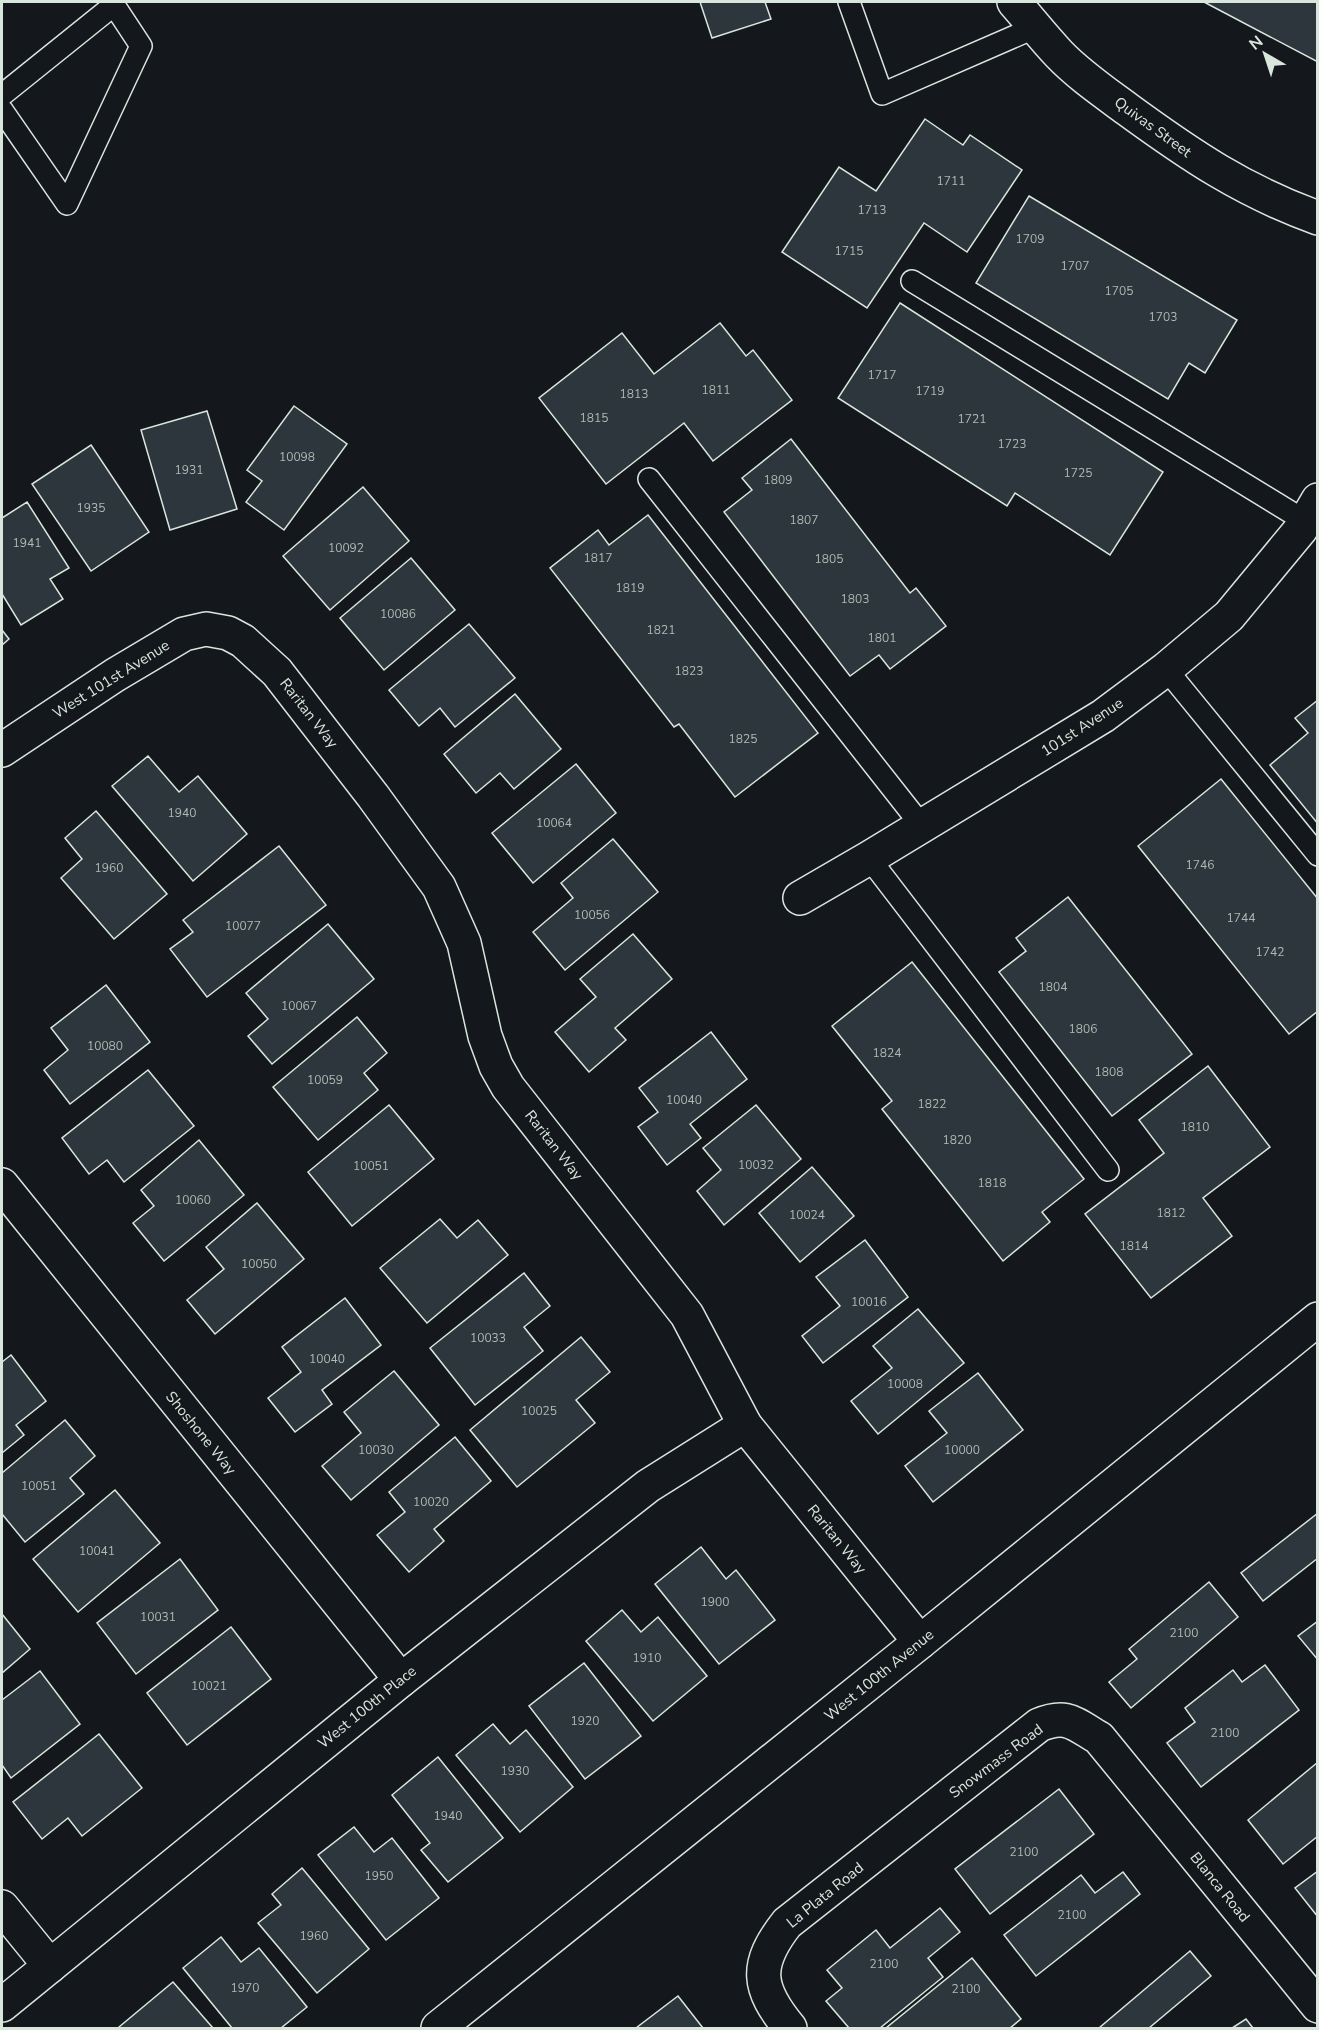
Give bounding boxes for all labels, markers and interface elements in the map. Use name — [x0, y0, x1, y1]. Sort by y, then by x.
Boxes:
north arrow — [1235, 24, 1295, 84]
text: N — [1245, 31, 1268, 55]
street label: Quivas Street — [1110, 92, 1196, 162]
house number: 1711 — [937, 173, 965, 189]
house number: 1713 — [858, 202, 886, 218]
house number: 1709 — [1016, 231, 1044, 247]
house number: 1715 — [835, 243, 863, 259]
house number: 1707 — [1061, 258, 1089, 274]
house number: 1705 — [1105, 283, 1133, 299]
house number: 1703 — [1149, 309, 1177, 325]
house number: 1717 — [868, 367, 896, 383]
house number: 1811 — [702, 382, 730, 398]
house number: 1719 — [916, 383, 944, 399]
house number: 1813 — [620, 386, 648, 402]
house number: 1815 — [580, 410, 608, 426]
house number: 1721 — [958, 411, 986, 427]
house number: 1723 — [998, 436, 1026, 452]
house number: 10098 — [279, 449, 315, 465]
house number: 1931 — [175, 462, 203, 478]
house number: 1725 — [1064, 465, 1092, 481]
house number: 1809 — [764, 472, 792, 488]
house number: 1935 — [77, 500, 105, 516]
house number: 1807 — [790, 512, 818, 528]
house number: 1941 — [13, 535, 41, 551]
house number: 10092 — [328, 540, 364, 556]
house number: 1817 — [584, 550, 612, 566]
house number: 1805 — [815, 551, 843, 567]
house number: 1819 — [616, 580, 644, 596]
house number: 1803 — [841, 591, 869, 607]
house number: 10086 — [380, 606, 416, 622]
house number: 1821 — [647, 622, 675, 638]
house number: 1801 — [868, 630, 896, 646]
street label: West 101st Avenue — [49, 635, 173, 723]
house number: 1823 — [675, 663, 703, 679]
street label: Raritan Way — [275, 674, 343, 752]
street label: 101st Avenue — [1037, 693, 1127, 761]
house number: 1825 — [729, 731, 757, 747]
house number: 1940 — [168, 805, 196, 821]
house number: 10064 — [536, 815, 572, 831]
house number: 1746 — [1186, 857, 1214, 873]
house number: 1960 — [95, 860, 123, 876]
house number: 10056 — [574, 907, 610, 923]
house number: 1744 — [1227, 910, 1255, 926]
house number: 10077 — [225, 918, 261, 934]
house number: 1742 — [1256, 944, 1284, 960]
house number: 1804 — [1039, 979, 1067, 995]
house number: 10067 — [281, 998, 317, 1014]
house number: 1806 — [1069, 1021, 1097, 1037]
house number: 10080 — [87, 1038, 123, 1054]
house number: 1824 — [873, 1045, 901, 1061]
house number: 1808 — [1095, 1064, 1123, 1080]
house number: 10059 — [307, 1072, 343, 1088]
house number: 10040 — [666, 1092, 702, 1108]
house number: 1822 — [918, 1096, 946, 1112]
street label: Raritan Way — [520, 1106, 588, 1184]
house number: 1810 — [1181, 1119, 1209, 1135]
house number: 1820 — [943, 1132, 971, 1148]
house number: 10032 — [738, 1157, 774, 1173]
house number: 10051 — [353, 1158, 389, 1174]
house number: 1818 — [978, 1175, 1006, 1191]
house number: 10060 — [175, 1192, 211, 1208]
house number: 1812 — [1157, 1205, 1185, 1221]
house number: 10024 — [789, 1207, 825, 1223]
house number: 1814 — [1120, 1238, 1148, 1254]
house number: 10050 — [241, 1256, 277, 1272]
house number: 10016 — [851, 1294, 887, 1310]
house number: 10033 — [470, 1330, 506, 1346]
house number: 10040 — [309, 1351, 345, 1367]
house number: 10008 — [887, 1376, 923, 1392]
street label: Shoshone Way — [161, 1387, 241, 1479]
house number: 10025 — [521, 1403, 557, 1419]
house number: 10030 — [358, 1442, 394, 1458]
house number: 10000 — [944, 1442, 980, 1458]
house number: 10051 — [21, 1478, 57, 1494]
house number: 10020 — [413, 1494, 449, 1510]
street label: Raritan Way — [803, 1500, 871, 1578]
house number: 10041 — [79, 1543, 115, 1559]
house number: 1900 — [701, 1594, 729, 1610]
house number: 10031 — [140, 1609, 176, 1625]
street label: West 100th Avenue — [820, 1625, 938, 1725]
house number: 2100 — [1170, 1625, 1198, 1641]
house number: 1910 — [633, 1650, 661, 1666]
street label: West 100th Place — [314, 1661, 420, 1753]
house number: 10021 — [191, 1678, 227, 1694]
house number: 1920 — [571, 1713, 599, 1729]
street label: Snowmass Road — [945, 1719, 1047, 1803]
house number: 2100 — [1211, 1725, 1239, 1741]
house number: 1930 — [501, 1763, 529, 1779]
house number: 1940 — [434, 1808, 462, 1824]
house number: 2100 — [1010, 1844, 1038, 1860]
street label: Blanca Road — [1186, 1848, 1254, 1926]
street label: La Plata Road — [782, 1858, 868, 1932]
house number: 1950 — [365, 1868, 393, 1884]
house number: 2100 — [1058, 1907, 1086, 1923]
house number: 1960 — [300, 1928, 328, 1944]
house number: 2100 — [870, 1956, 898, 1972]
house number: 1970 — [231, 1980, 259, 1996]
house number: 2100 — [952, 1981, 980, 1997]

